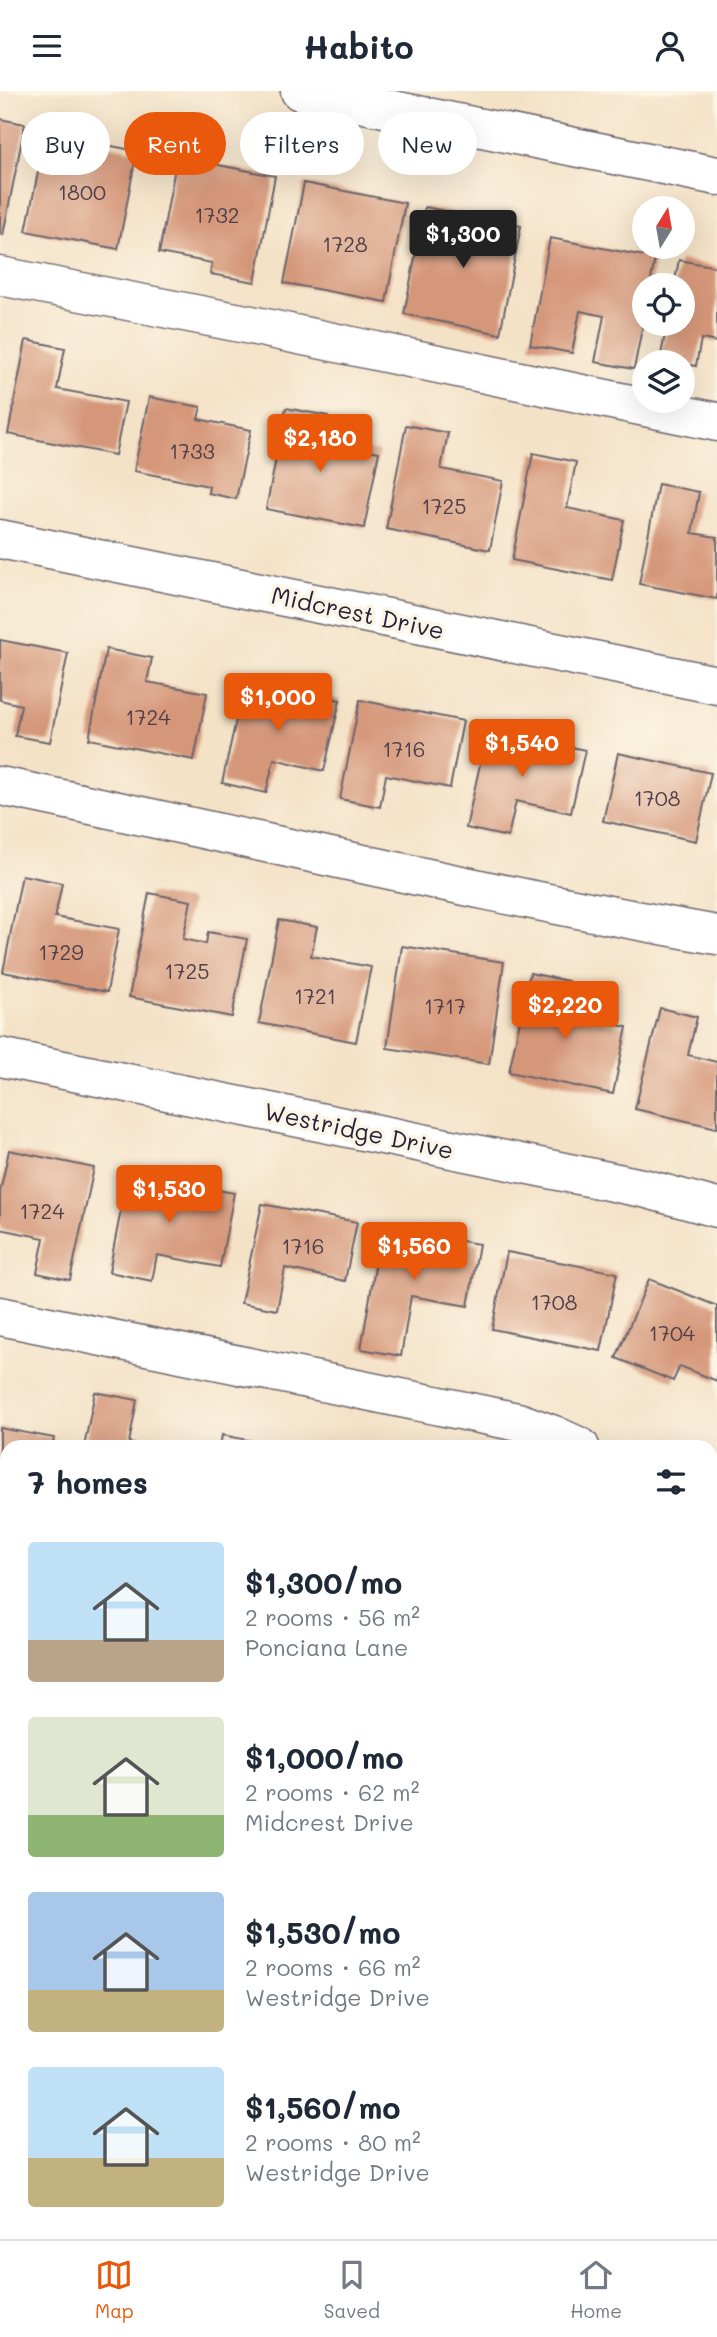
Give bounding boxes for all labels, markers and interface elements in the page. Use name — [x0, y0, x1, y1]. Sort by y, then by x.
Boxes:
text: Habito — [303, 25, 414, 67]
icon: menu — [28, 27, 66, 65]
icon: person — [651, 27, 689, 65]
chip: Buy — [21, 112, 110, 175]
chip: Rent — [124, 112, 226, 175]
chip: Filters — [240, 112, 364, 175]
chip: New — [378, 112, 477, 175]
house number: 1800 — [58, 178, 106, 205]
north arrow — [632, 196, 695, 259]
map controls — [632, 196, 695, 413]
house number: 1732 — [194, 201, 240, 228]
pin: $1,300 — [406, 211, 520, 270]
text: $1,300 — [426, 218, 500, 248]
house number: 1728 — [322, 230, 368, 257]
button: locate — [632, 273, 695, 336]
button: layers — [632, 350, 695, 413]
pin: $2,180 — [263, 415, 377, 474]
text: $2,180 — [283, 422, 357, 452]
house number: 1733 — [169, 437, 215, 464]
house number: 1725 — [421, 492, 467, 519]
street label: Midcrest Drive — [269, 579, 447, 645]
pin: $1,000 — [221, 673, 335, 733]
text: $1,000 — [240, 681, 316, 711]
house number: 1724 — [125, 703, 171, 730]
pin: $1,540 — [465, 719, 579, 779]
text: $1,540 — [485, 727, 559, 757]
house number: 1716 — [382, 735, 426, 762]
house number: 1708 — [634, 784, 680, 811]
house number: 1729 — [38, 938, 84, 965]
house number: 1725 — [164, 957, 210, 984]
pin: $2,220 — [508, 981, 622, 1041]
house number: 1721 — [294, 982, 336, 1009]
text: $2,220 — [528, 989, 602, 1019]
house number: 1717 — [424, 992, 466, 1019]
street label: Westridge Drive — [262, 1095, 456, 1165]
pin: $1,530 — [112, 1165, 226, 1225]
text: $1,530 — [132, 1173, 206, 1203]
house number: 1724 — [19, 1197, 65, 1224]
pin: $1,560 — [357, 1223, 471, 1282]
text: $1,560 — [377, 1230, 451, 1260]
house number: 1716 — [281, 1232, 325, 1259]
house number: 1708 — [531, 1288, 577, 1315]
house number: 1704 — [649, 1319, 696, 1346]
text: 7 homes — [28, 1462, 148, 1502]
icon: filters — [652, 1463, 690, 1501]
text: $1,300/mo — [245, 1562, 402, 1602]
icon: home — [84, 1570, 168, 1654]
text: 2 rooms · 56 m² — [245, 1602, 420, 1632]
text: Ponciana Lane — [245, 1632, 408, 1662]
text: $1,000/mo — [245, 1737, 403, 1777]
icon: home — [84, 1745, 168, 1829]
text: 2 rooms · 62 m² — [245, 1777, 419, 1807]
text: Midcrest Drive — [245, 1807, 414, 1837]
text: $1,530/mo — [245, 1912, 400, 1952]
icon: home — [84, 1920, 168, 2004]
text: 2 rooms · 66 m² — [245, 1952, 420, 1982]
text: Westridge Drive — [245, 1982, 430, 2012]
text: $1,560/mo — [245, 2087, 401, 2127]
icon: home — [84, 2095, 168, 2179]
text: 2 rooms · 80 m² — [245, 2127, 421, 2157]
text: Westridge Drive — [245, 2157, 430, 2187]
tab: Map — [95, 2256, 134, 2323]
tab: Saved — [324, 2256, 380, 2323]
tab: Home — [570, 2256, 622, 2323]

